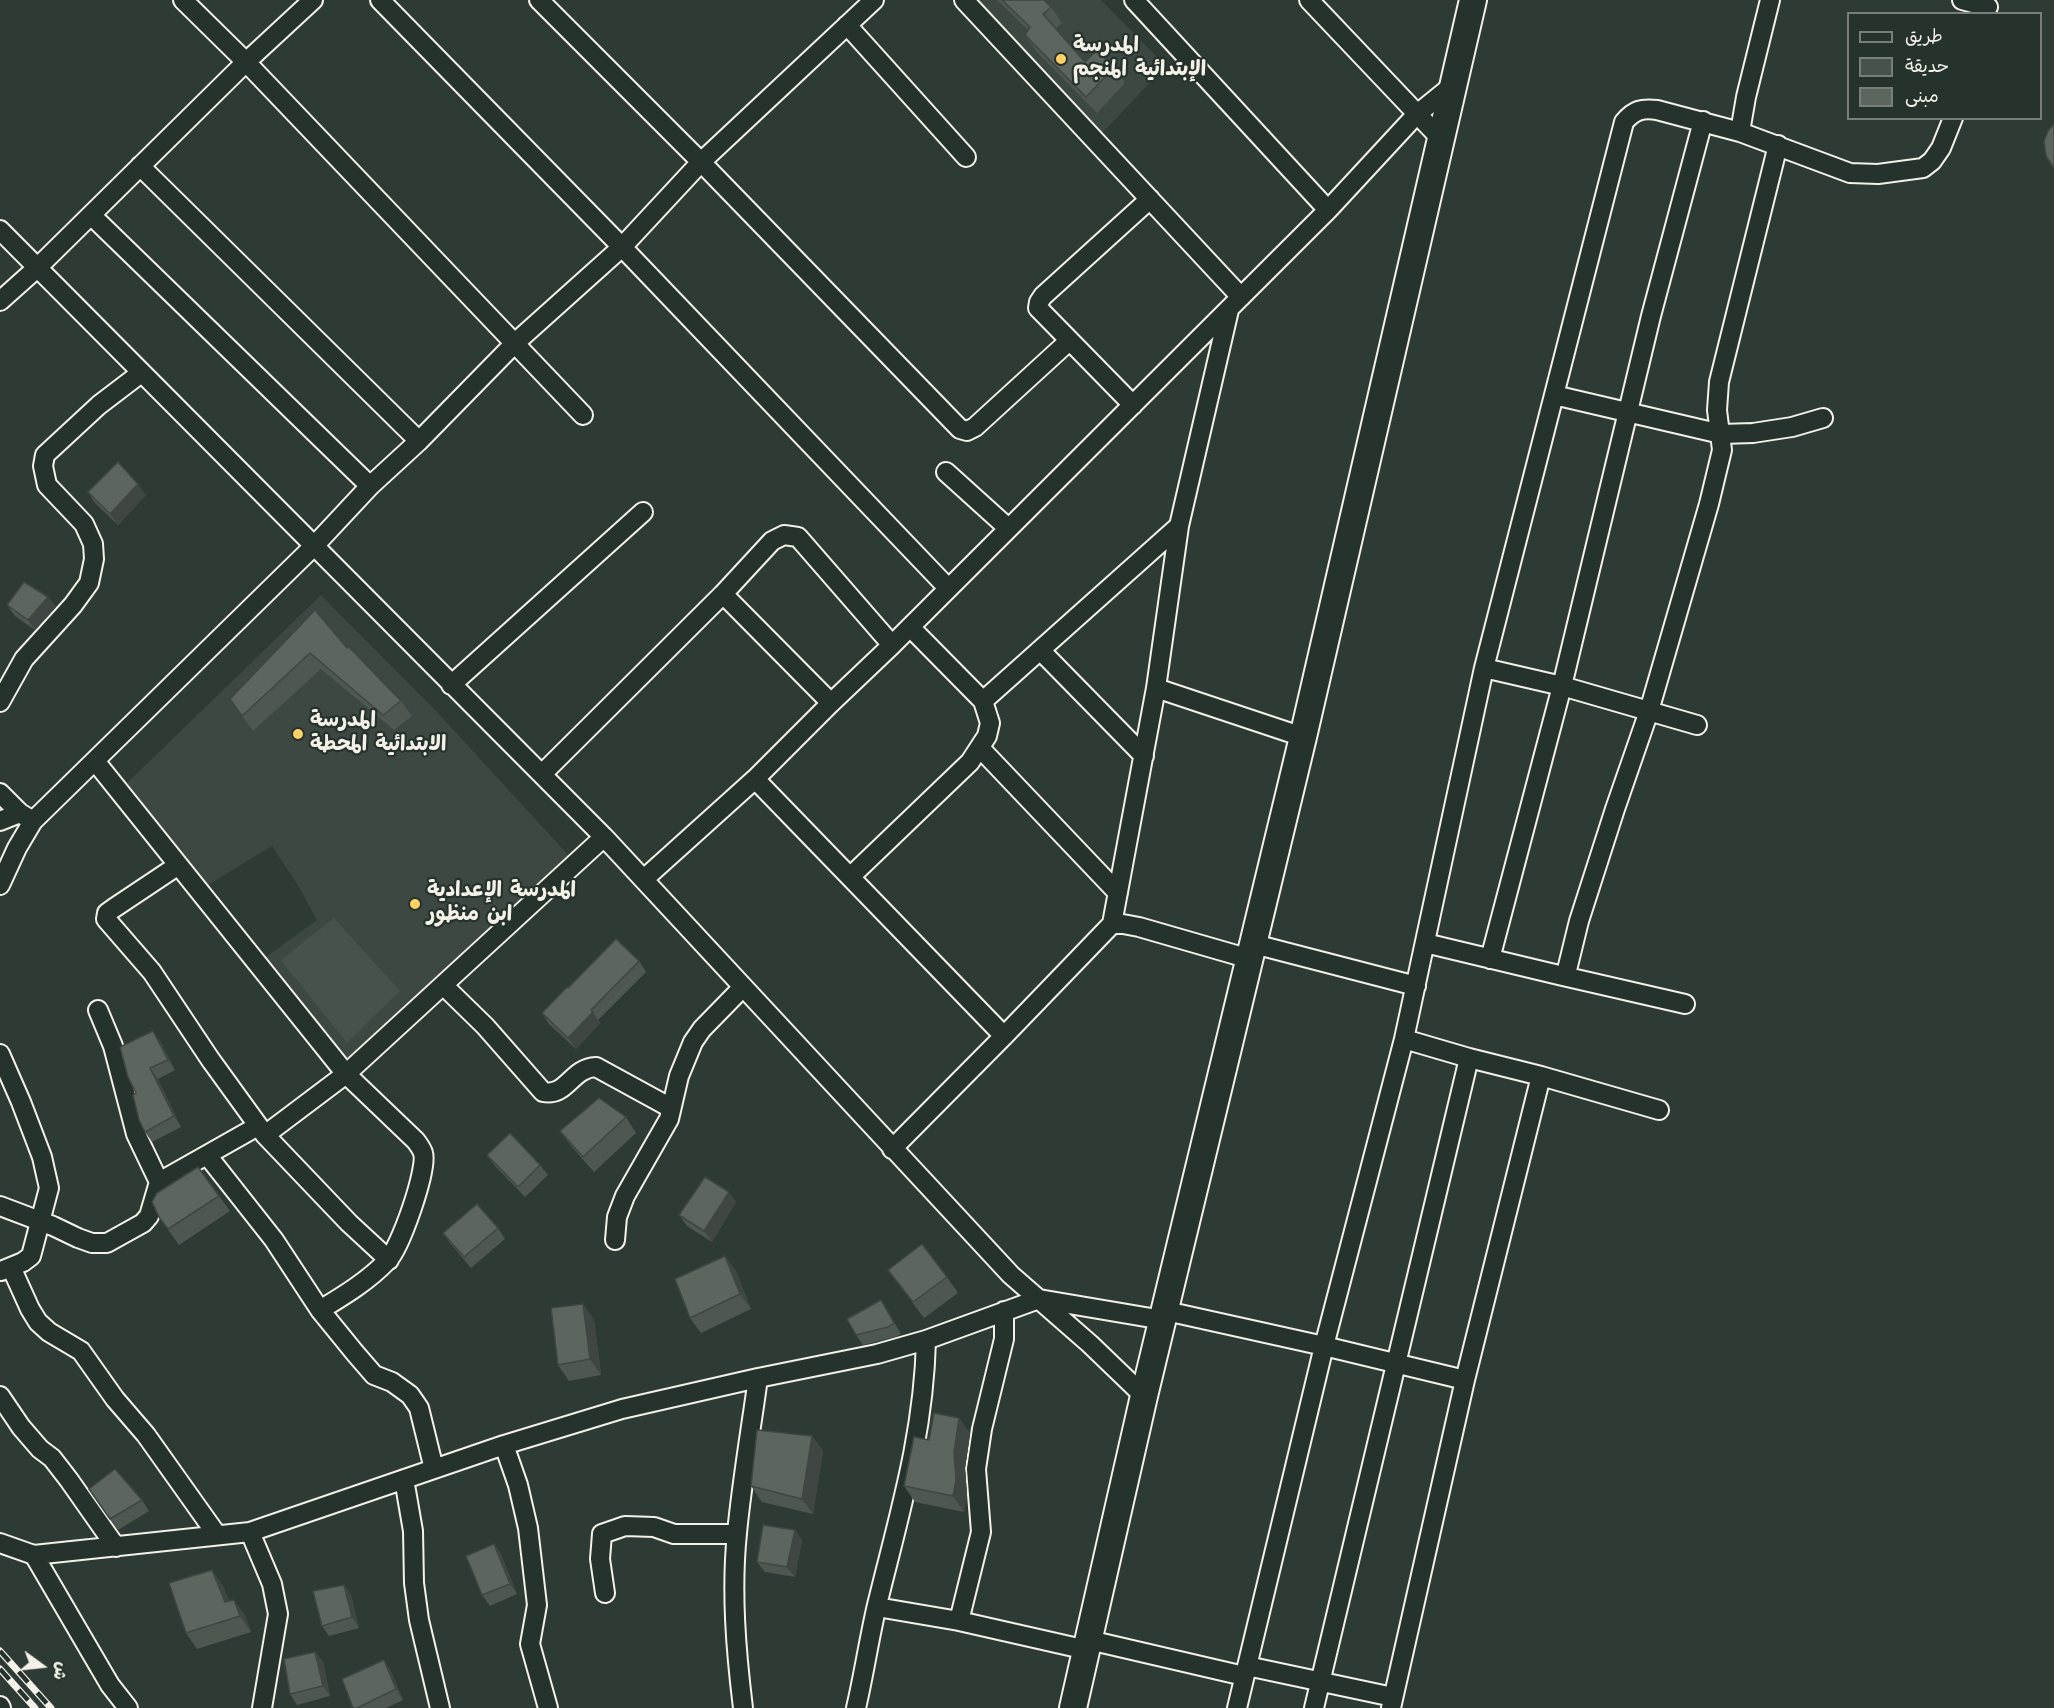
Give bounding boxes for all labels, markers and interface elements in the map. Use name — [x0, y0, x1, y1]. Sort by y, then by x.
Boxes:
legend — [1847, 12, 2042, 120]
text: طريق — [1905, 23, 1943, 52]
place label: المدرسة الإبتدائية المنجم — [1073, 34, 1206, 84]
marker: المدرسة الإبتدائية المنجم — [1054, 52, 1068, 66]
text: حديقة — [1905, 53, 1949, 82]
text: مبنى — [1905, 83, 1939, 112]
place label: المدرسة الابتدائية المحطة — [310, 709, 446, 759]
marker: المدرسة الابتدائية المحطة — [291, 727, 305, 741]
place label: المدرسة الإعدادية ابن منظور — [427, 879, 576, 929]
marker: المدرسة الإعدادية ابن منظور — [408, 897, 422, 911]
north arrow — [12, 1636, 72, 1696]
text: ش — [46, 1659, 74, 1683]

